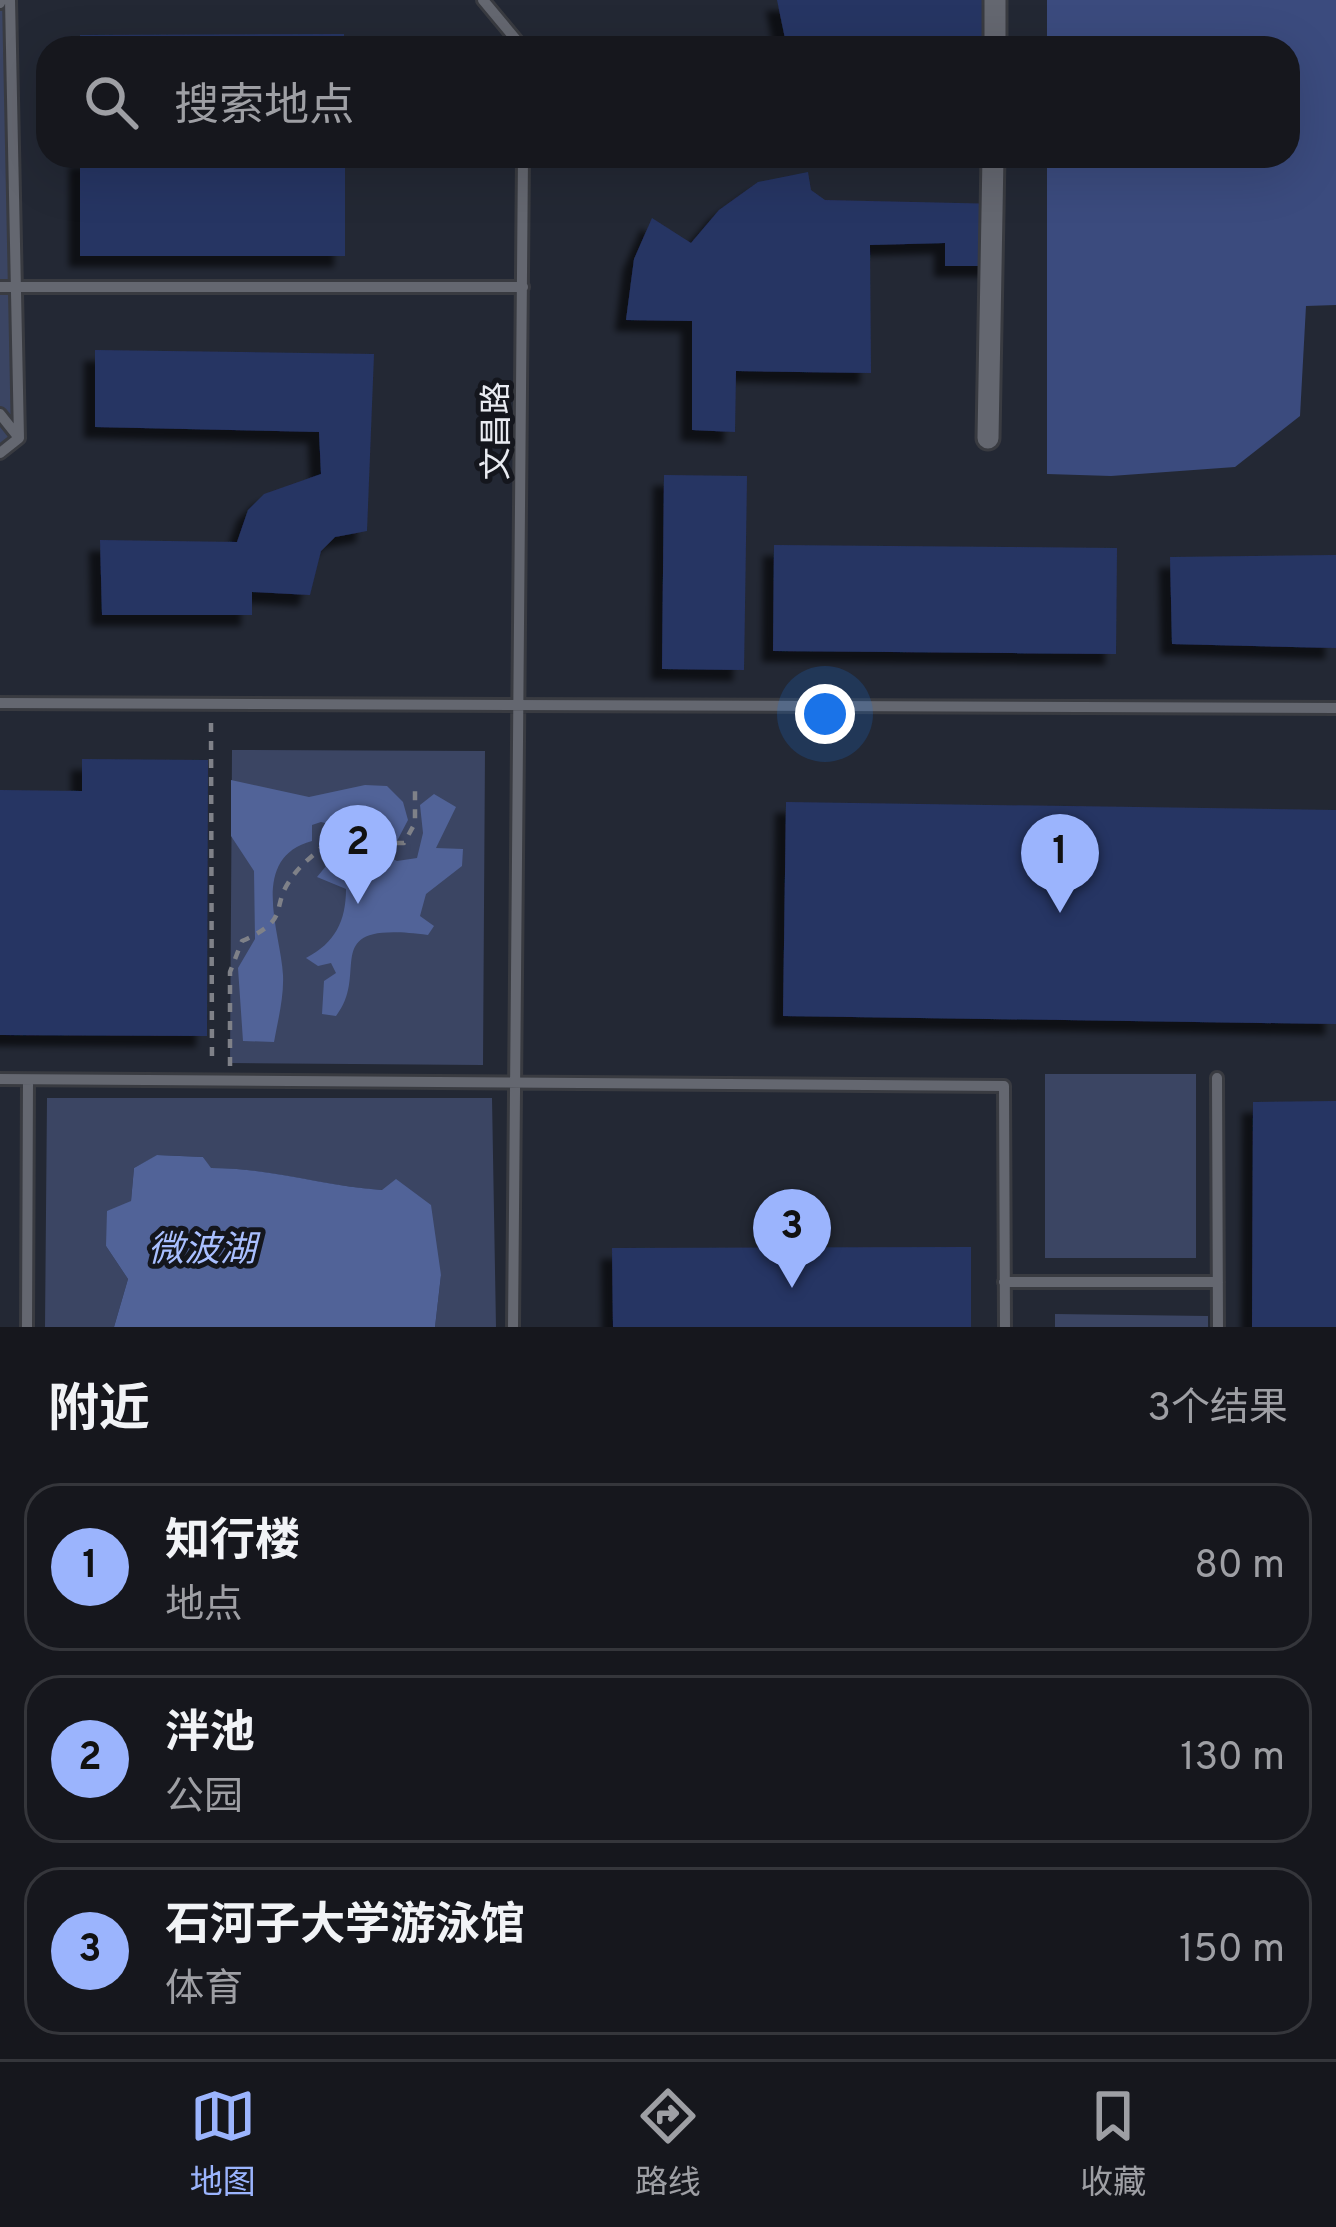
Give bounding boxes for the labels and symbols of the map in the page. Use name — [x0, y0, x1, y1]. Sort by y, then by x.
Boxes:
street label: 文昌路 — [478, 382, 520, 481]
your location — [795, 684, 855, 744]
pin: 2 — [319, 805, 397, 904]
pin: 1 — [1021, 814, 1099, 913]
pin: 3 — [753, 1189, 831, 1288]
water label: 微波湖 — [148, 1229, 261, 1275]

